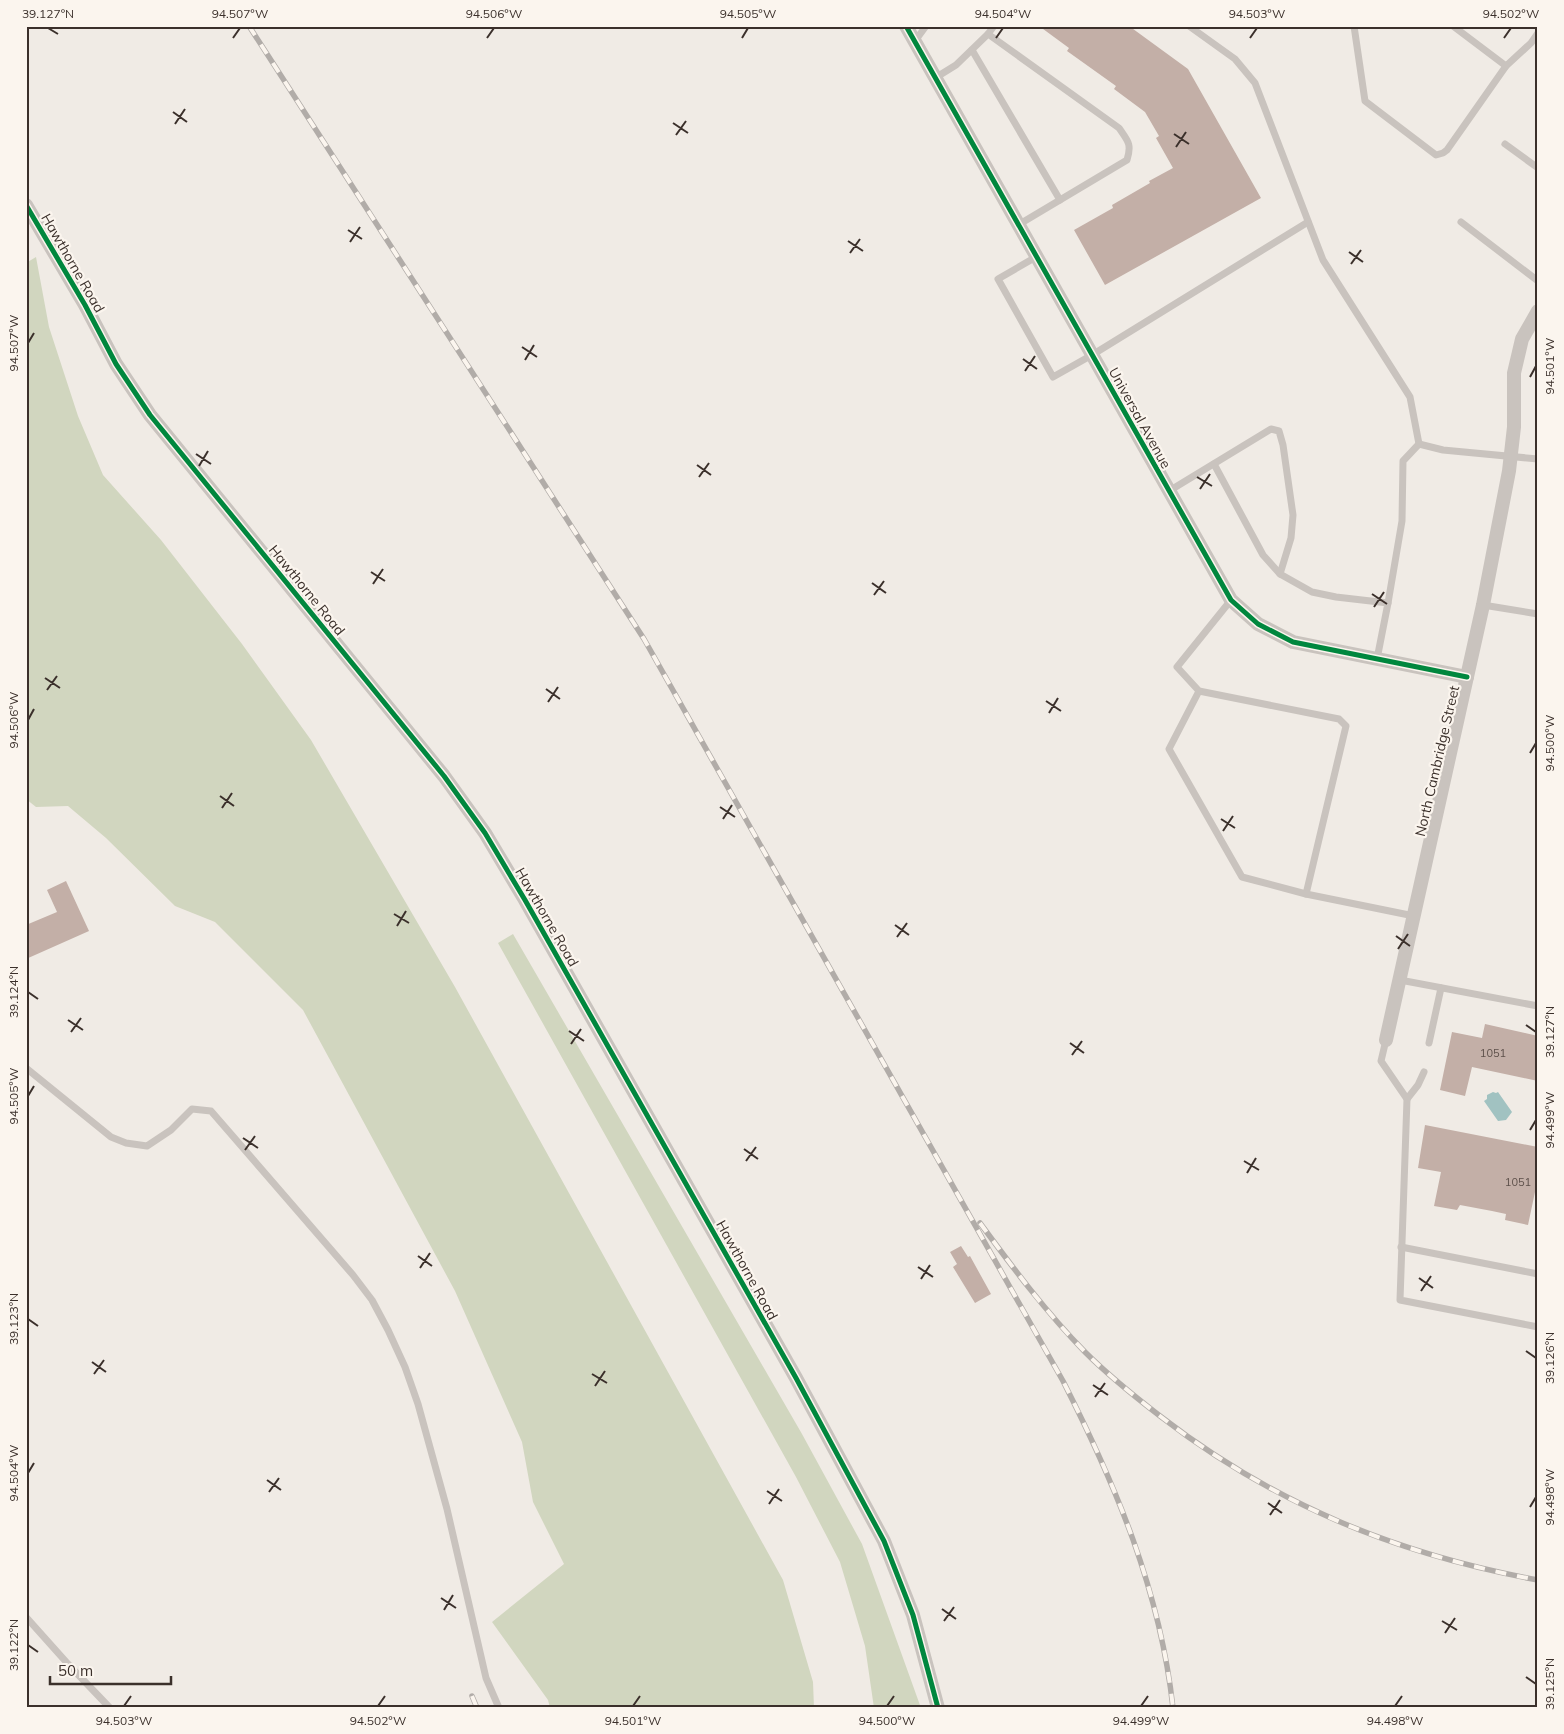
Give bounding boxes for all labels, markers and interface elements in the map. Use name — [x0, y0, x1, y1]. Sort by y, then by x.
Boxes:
text: 39.127°N — [22, 6, 74, 21]
text: 94.507°W — [212, 6, 268, 21]
text: 94.506°W — [466, 6, 522, 21]
text: 94.505°W — [720, 6, 776, 21]
text: 94.504°W — [975, 6, 1031, 21]
text: 94.503°W — [1229, 6, 1285, 21]
text: 94.502°W — [1483, 6, 1539, 21]
street label: Hawthorne Road — [37, 210, 109, 316]
text: 94.507°W — [6, 315, 21, 371]
text: 94.501°W — [1542, 338, 1557, 394]
street label: Universal Avenue — [1105, 364, 1175, 472]
street label: Hawthorne Road — [265, 541, 349, 639]
street label: North Cambridge Street — [1411, 684, 1463, 838]
text: 94.506°W — [6, 692, 21, 748]
text: 94.500°W — [1542, 715, 1557, 771]
street label: Hawthorne Road — [511, 864, 583, 970]
text: 39.124°N — [6, 966, 21, 1018]
text: 39.127°N — [1542, 1006, 1557, 1058]
house number: 1051 — [1480, 1046, 1506, 1060]
text: 94.505°W — [6, 1068, 21, 1124]
text: 94.499°W — [1542, 1092, 1557, 1148]
house number: 1051 — [1505, 1175, 1531, 1189]
street label: Hawthorne Road — [712, 1217, 782, 1323]
text: 39.123°N — [6, 1293, 21, 1345]
text: 39.126°N — [1542, 1332, 1557, 1384]
text: 94.504°W — [6, 1445, 21, 1501]
text: 94.498°W — [1542, 1469, 1557, 1525]
text: 39.122°N — [6, 1619, 21, 1671]
scale bar — [50, 1654, 171, 1686]
text: 39.125°N — [1542, 1658, 1557, 1710]
text: 50 m — [58, 1661, 93, 1680]
text: 94.503°W — [96, 1713, 152, 1728]
text: 94.502°W — [350, 1713, 406, 1728]
text: 94.501°W — [605, 1713, 661, 1728]
text: 94.500°W — [859, 1713, 915, 1728]
text: 94.499°W — [1113, 1713, 1169, 1728]
text: 94.498°W — [1367, 1713, 1423, 1728]

